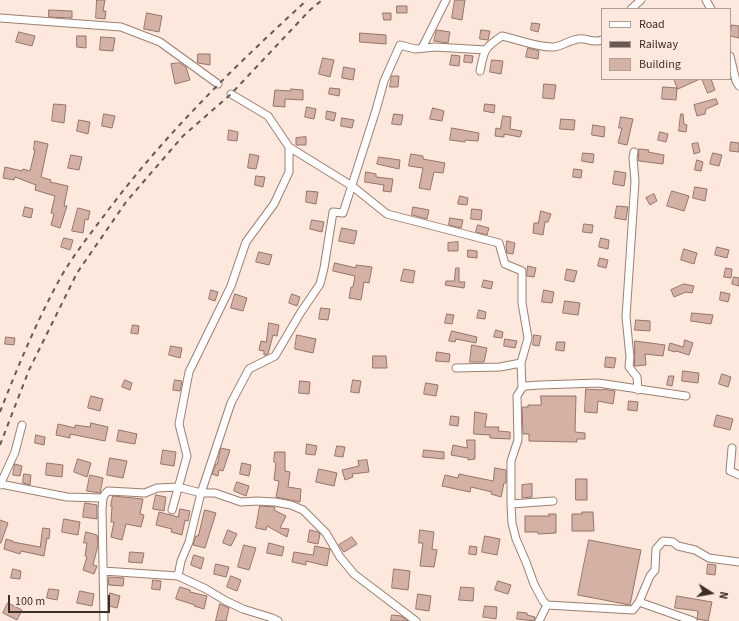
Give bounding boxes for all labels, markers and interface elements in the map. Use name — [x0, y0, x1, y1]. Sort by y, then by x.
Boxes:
legend — [601, 8, 731, 80]
text: Road — [639, 16, 665, 33]
text: Railway — [639, 36, 678, 53]
text: Building — [639, 56, 681, 73]
north arrow — [691, 573, 731, 613]
scale bar — [10, 587, 112, 613]
text: N — [715, 590, 731, 600]
text: 100 m — [15, 593, 45, 610]

